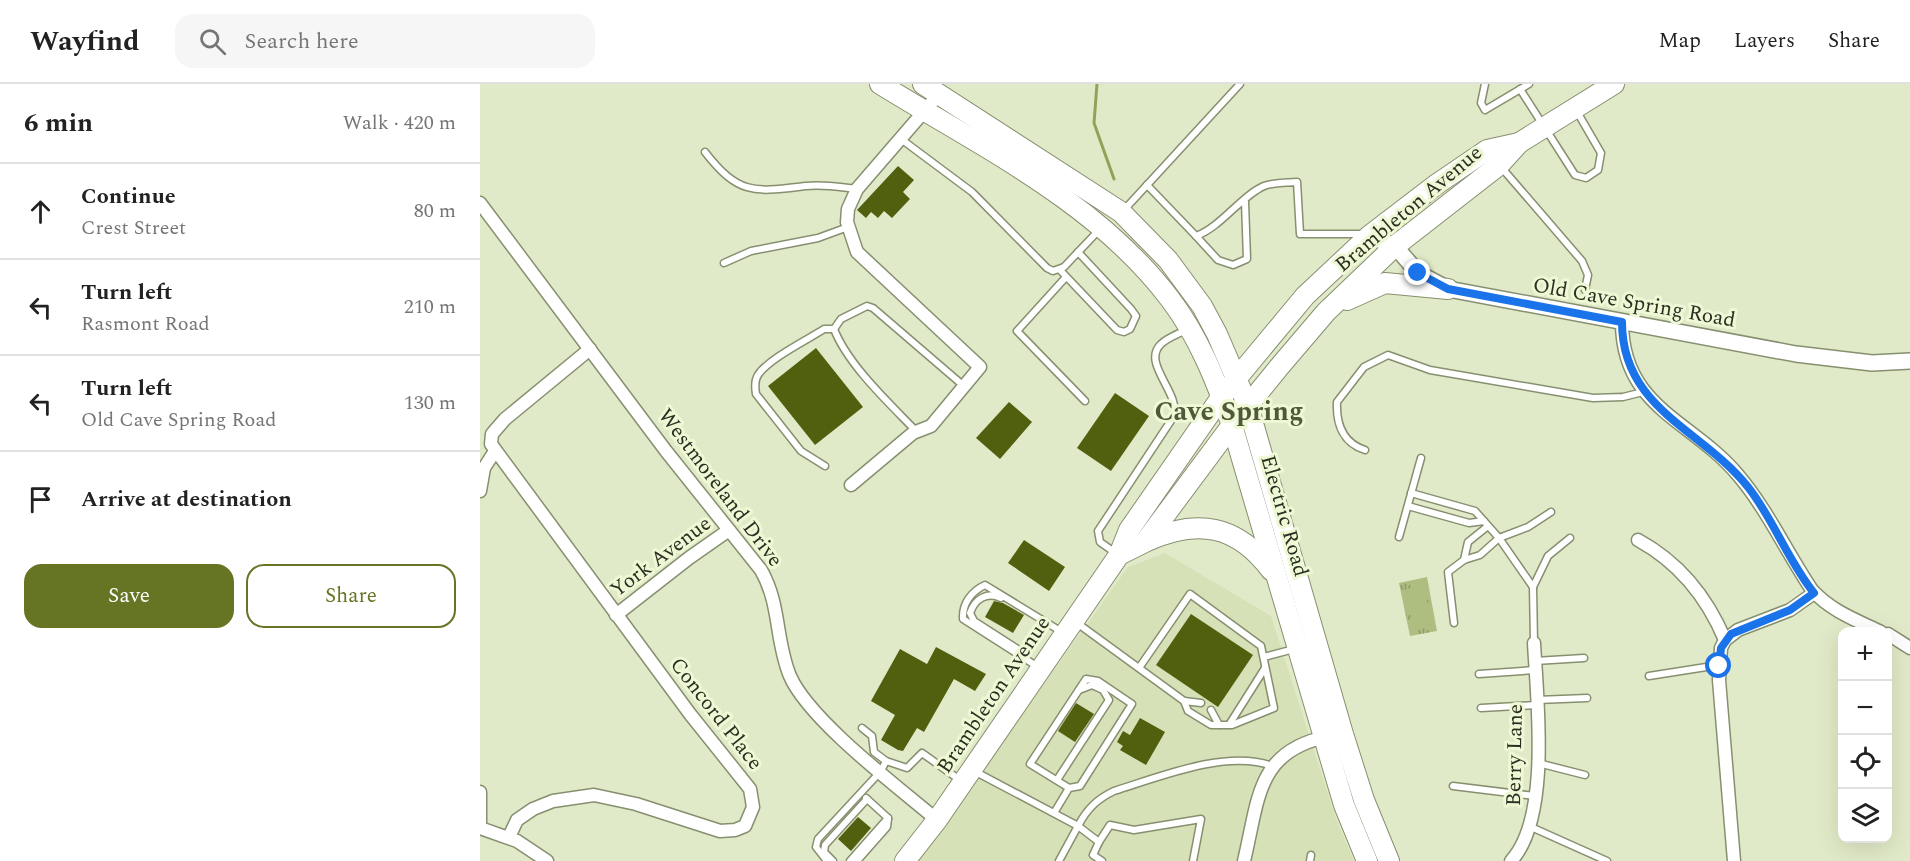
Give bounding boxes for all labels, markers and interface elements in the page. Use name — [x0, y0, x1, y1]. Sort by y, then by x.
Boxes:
search box — [175, 14, 595, 68]
text: Wayfind — [30, 20, 139, 63]
icon: search — [196, 25, 229, 58]
text: Search here — [244, 25, 359, 58]
text: Map — [1659, 25, 1701, 57]
text: Layers — [1734, 25, 1795, 57]
text: Share — [1828, 25, 1880, 57]
text: 6 min — [24, 103, 93, 143]
text: Walk · 420 m — [343, 108, 456, 138]
street label: Brambleton Avenue — [1328, 138, 1490, 280]
text: Continue — [81, 180, 176, 213]
icon: ahead — [24, 195, 57, 228]
text: 80 m — [414, 196, 456, 226]
text: Crest Street — [81, 213, 186, 243]
route end — [1404, 259, 1430, 285]
street label: Old Cave Spring Road — [1530, 269, 1738, 337]
text: Turn left — [81, 276, 173, 309]
icon: left — [24, 291, 57, 324]
text: 210 m — [404, 292, 456, 322]
text: Rasmont Road — [81, 309, 210, 339]
text: Turn left — [81, 372, 173, 405]
icon: left — [24, 387, 57, 420]
text: 130 m — [404, 388, 456, 418]
district label: Cave Spring — [1154, 391, 1304, 433]
street label: Westmoreland Drive — [649, 402, 791, 574]
text: Old Cave Spring Road — [81, 405, 276, 435]
street label: Electric Road — [1251, 451, 1317, 581]
icon: arrive — [24, 483, 57, 516]
text: Arrive at destination — [81, 483, 292, 516]
street label: York Avenue — [604, 508, 718, 606]
button: Save — [24, 564, 234, 628]
button: Share — [246, 564, 456, 628]
street label: Brambleton Avenue — [929, 610, 1059, 780]
map controls — [1838, 627, 1892, 843]
button: + — [1838, 627, 1892, 681]
street label: Concord Place — [662, 651, 770, 777]
route start — [1705, 652, 1731, 678]
button: − — [1838, 681, 1892, 735]
street label: Berry Lane — [1498, 704, 1532, 806]
button: locate — [1838, 735, 1892, 789]
button: layers — [1838, 789, 1892, 843]

